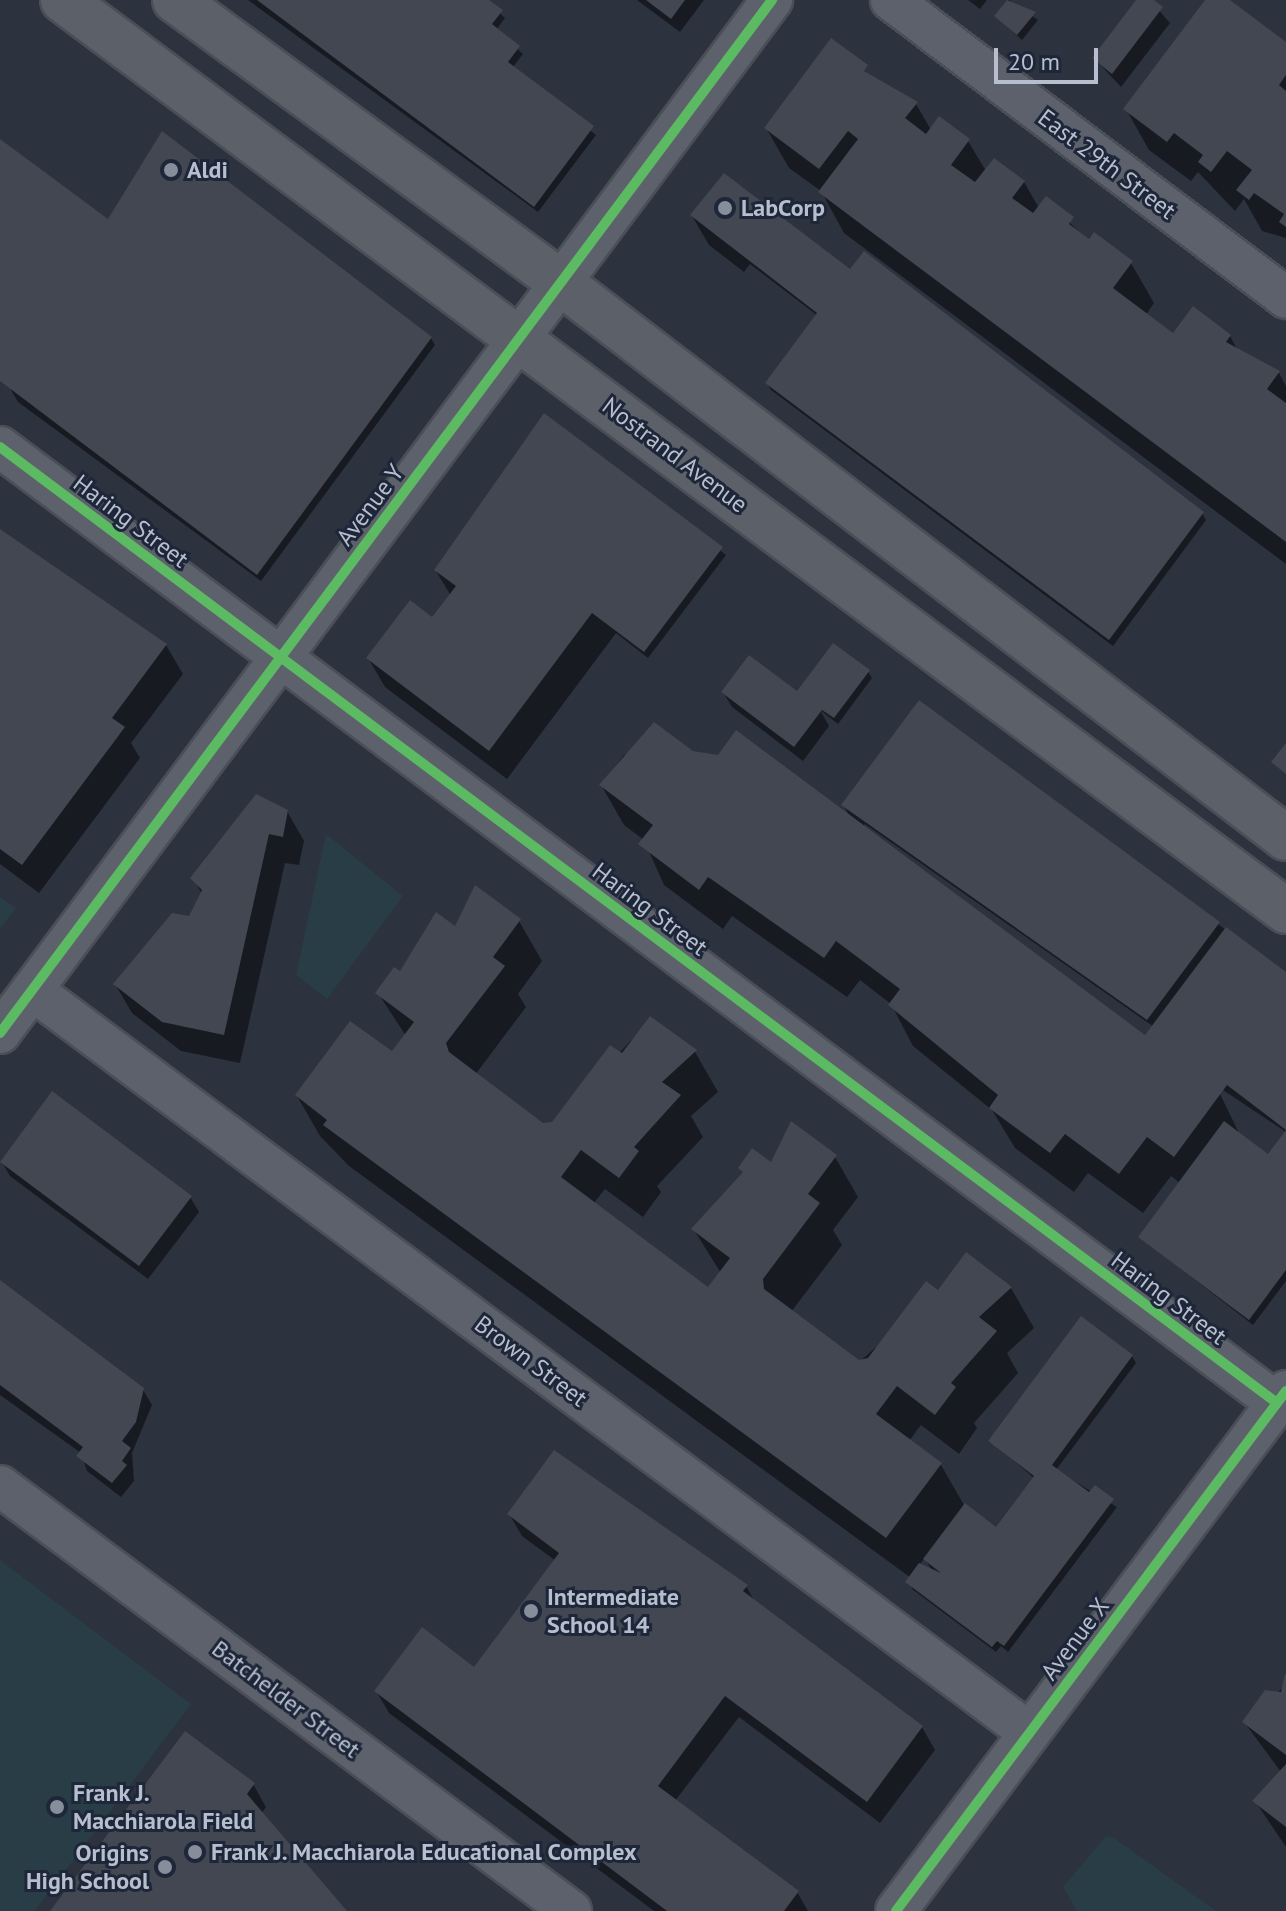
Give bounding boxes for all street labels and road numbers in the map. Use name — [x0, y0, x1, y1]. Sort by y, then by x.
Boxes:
street label: East 29th Street — [1033, 103, 1181, 225]
street label: Nostrand Avenue — [597, 391, 753, 519]
street label: Avenue Y — [330, 458, 410, 552]
street label: Haring Street — [68, 468, 194, 574]
street label: Haring Street — [587, 856, 713, 962]
street label: Haring Street — [1106, 1245, 1232, 1351]
street label: Brown Street — [469, 1309, 593, 1413]
street label: Avenue X — [1035, 1592, 1115, 1686]
street label: Batchelder Street — [206, 1634, 366, 1764]

